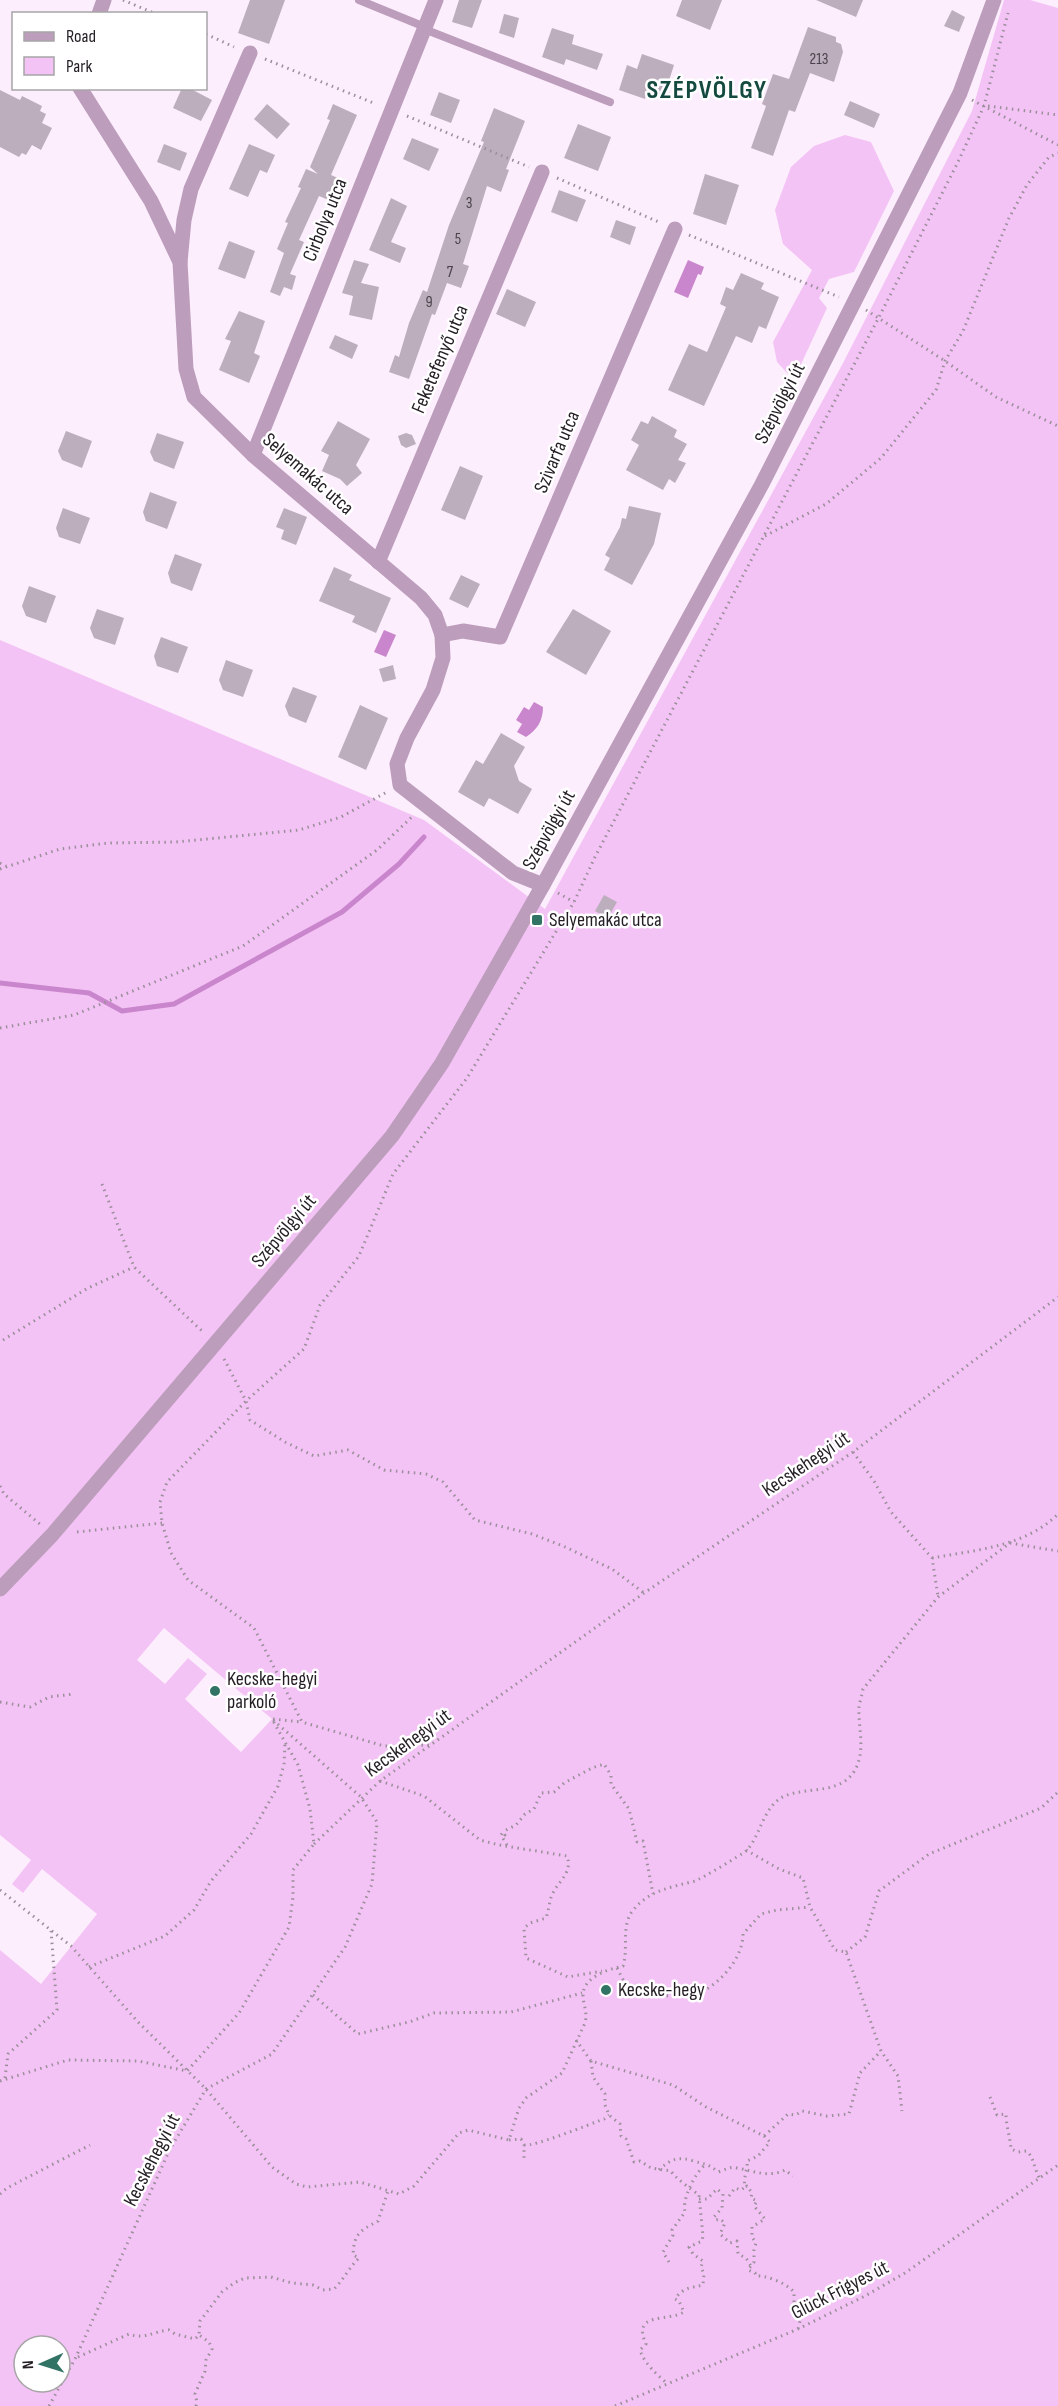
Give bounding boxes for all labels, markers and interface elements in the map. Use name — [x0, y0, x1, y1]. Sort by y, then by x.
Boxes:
legend — [12, 12, 207, 90]
text: Road — [66, 26, 96, 47]
house number: 213 — [810, 50, 828, 69]
text: Park — [66, 56, 92, 77]
district label: SZÉPVÖLGY — [647, 75, 767, 106]
street label: Cirbolya utca — [297, 175, 353, 265]
house number: 3 — [466, 194, 472, 213]
house number: 5 — [455, 230, 461, 249]
house number: 7 — [447, 263, 454, 282]
house number: 9 — [425, 293, 433, 312]
street label: Feketefenyő utca — [406, 301, 474, 417]
street label: Szépvölgyi út — [749, 358, 811, 448]
street label: Szivarfa utca — [529, 407, 585, 497]
street label: Selyemakác utca — [258, 428, 358, 520]
street label: Szépvölgyi út — [517, 786, 581, 874]
place label: Selyemakác utca — [549, 908, 662, 932]
marker: Selyemakác utca — [530, 913, 544, 927]
street label: Szépvölgyi út — [247, 1190, 321, 1272]
street label: Kecskehegyi út — [758, 1426, 854, 1502]
place label: Kecske-hegyi parkoló — [227, 1667, 317, 1714]
marker: Kecske-hegyi parkoló — [208, 1684, 222, 1698]
street label: Kecskehegyi út — [360, 1704, 456, 1782]
place label: Kecske-hegy — [618, 1978, 705, 2002]
marker: Kecske-hegy — [599, 1983, 613, 1997]
street label: Kecskehegyi út — [118, 2110, 186, 2210]
street label: Glück Frigyes út — [787, 2255, 893, 2325]
north arrow — [12, 2334, 72, 2394]
text: N — [19, 2360, 38, 2369]

